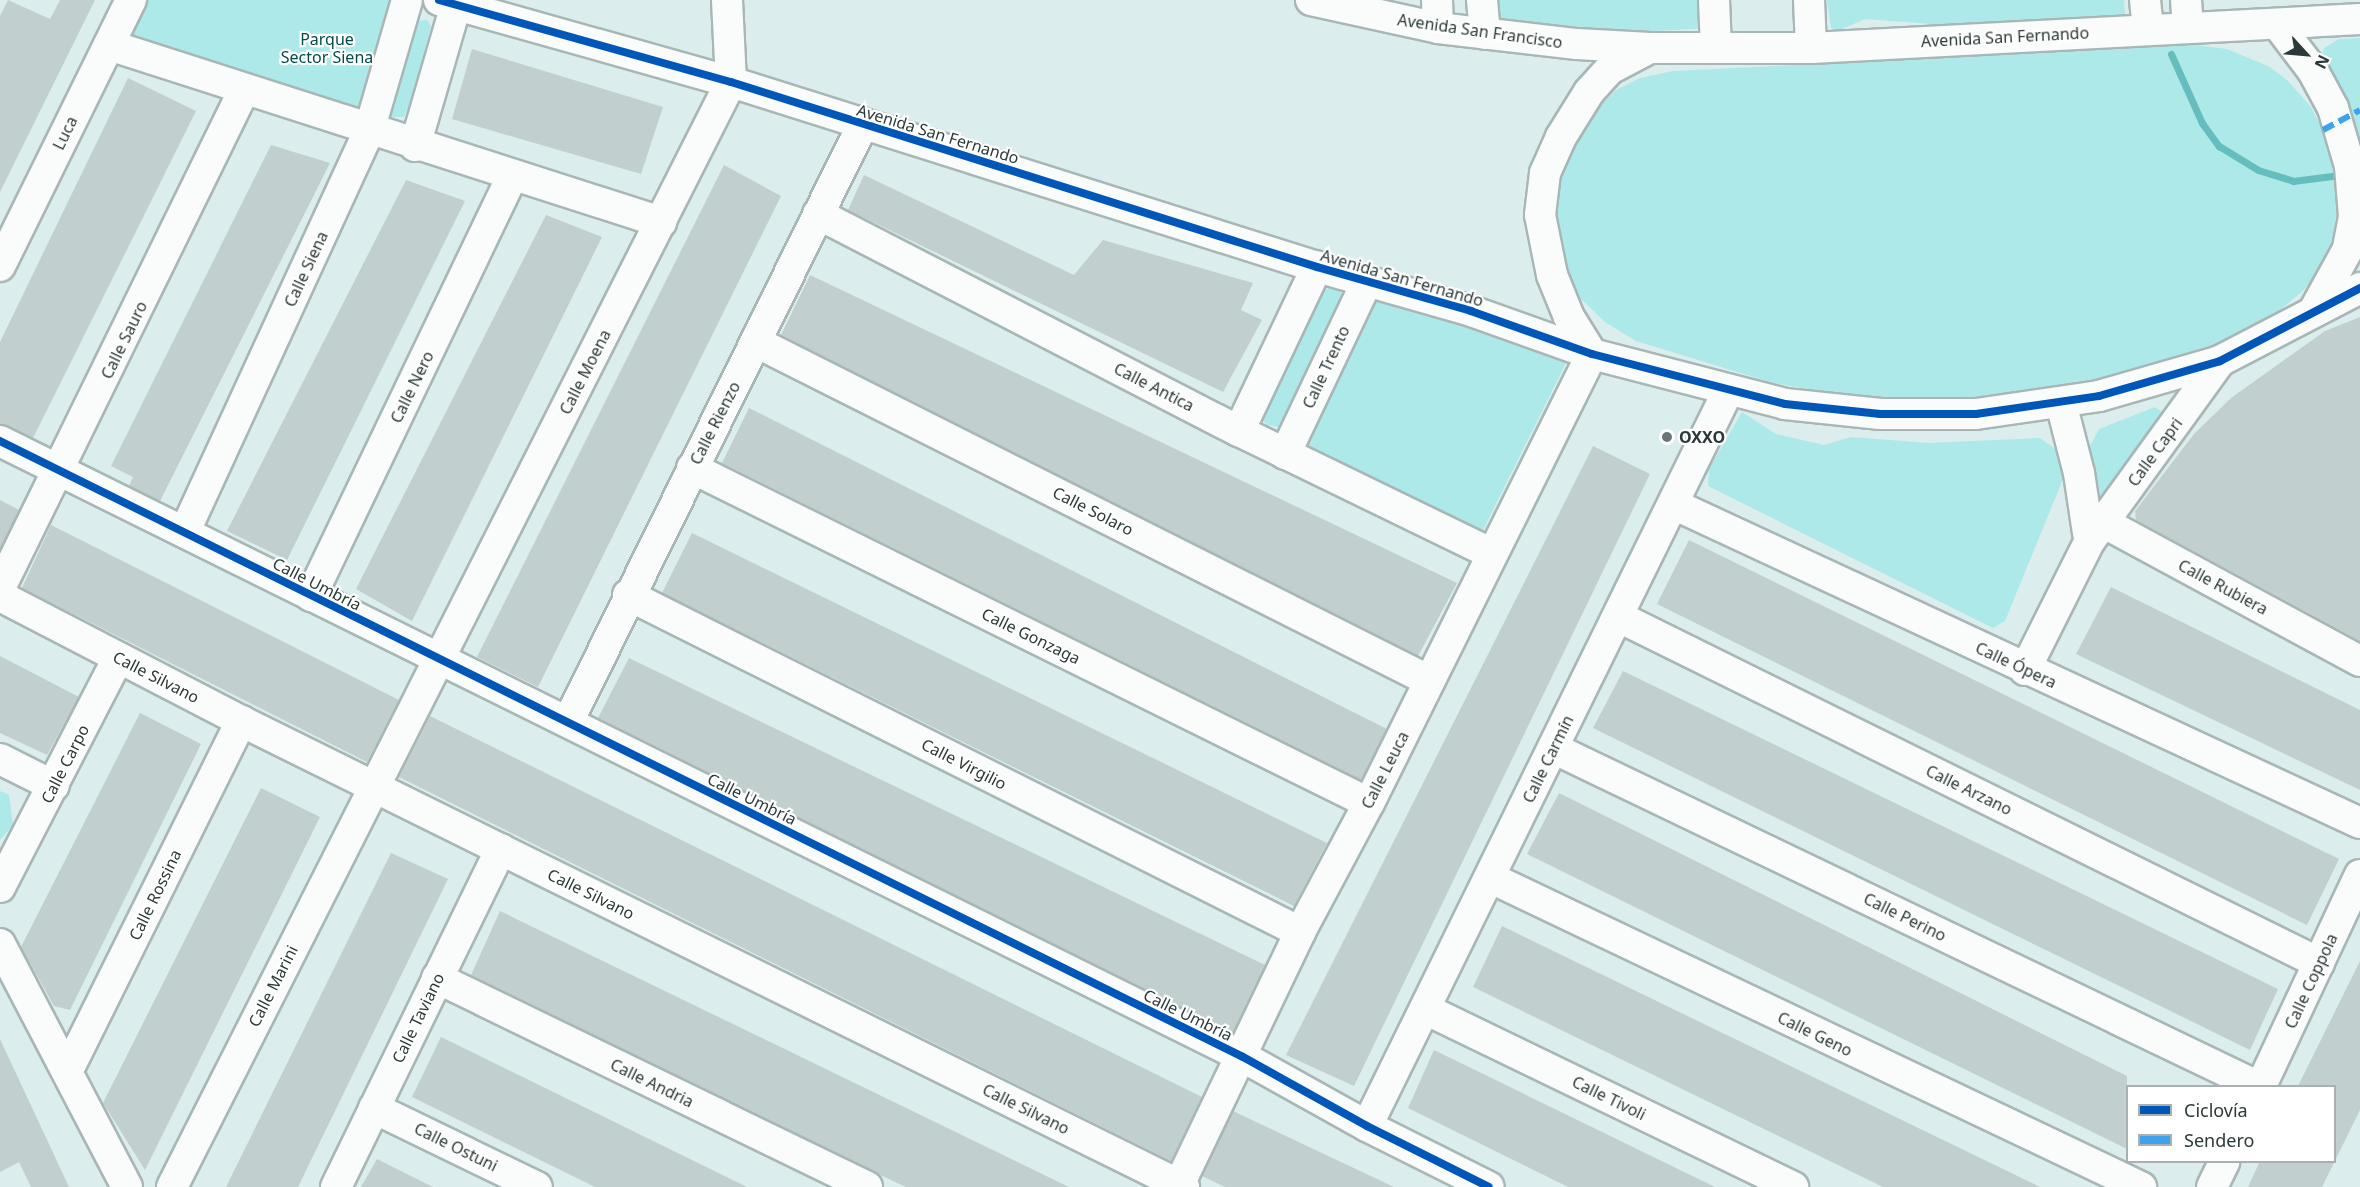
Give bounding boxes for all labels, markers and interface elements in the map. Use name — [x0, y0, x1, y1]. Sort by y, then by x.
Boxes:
street label: Avenida San Francisco — [1396, 10, 1564, 52]
street label: Avenida San Fernando — [1920, 23, 2090, 51]
north arrow — [2276, 24, 2336, 84]
park label: Parque Sector Siena — [281, 29, 373, 67]
text: N — [2309, 51, 2335, 73]
street label: Avenida San Fernando — [855, 100, 1021, 168]
street label: Luca — [49, 113, 81, 153]
street label: Calle Siena — [280, 228, 332, 310]
street label: Avenida San Fernando — [1318, 246, 1486, 310]
street label: Calle Sauro — [97, 298, 151, 382]
street label: Calle Trento — [1298, 322, 1354, 412]
street label: Calle Moena — [555, 326, 615, 418]
street label: Calle Nero — [386, 348, 438, 426]
street label: Calle Antica — [1111, 359, 1197, 415]
street label: Calle Rienzo — [686, 378, 744, 468]
street label: Calle Capri — [2124, 414, 2186, 490]
place label: OXXO — [1679, 427, 1725, 447]
marker: OXXO — [1660, 430, 1674, 444]
street label: Calle Solaro — [1049, 482, 1137, 540]
street label: Calle Umbría — [270, 553, 364, 615]
street label: Calle Rubiera — [2175, 555, 2271, 619]
street label: Calle Gonzaga — [979, 604, 1083, 668]
street label: Calle Ópera — [1972, 638, 2060, 692]
street label: Calle Silvano — [110, 647, 202, 707]
street label: Calle Carmín — [1519, 712, 1577, 806]
street label: Calle Carpo — [37, 721, 93, 807]
street label: Calle Leuca — [1357, 728, 1413, 812]
street label: Calle Virgilio — [918, 734, 1010, 794]
street label: Calle Arzano — [1923, 761, 2015, 819]
street label: Calle Umbría — [704, 769, 800, 829]
street label: Calle Rossina — [125, 847, 185, 943]
street label: Calle Silvano — [544, 865, 638, 923]
street label: Calle Perino — [1861, 889, 1949, 945]
street label: Calle Coppola — [2281, 930, 2341, 1032]
street label: Calle Marini — [244, 942, 302, 1030]
street label: Calle Taviano — [388, 970, 448, 1066]
street label: Calle Umbría — [1140, 985, 1236, 1045]
street label: Calle Geno — [1774, 1008, 1856, 1060]
street label: Calle Andria — [607, 1055, 697, 1111]
street label: Calle Tivoli — [1569, 1072, 1649, 1124]
street label: Calle Silvano — [979, 1080, 1073, 1138]
legend — [2126, 1085, 2336, 1163]
text: Ciclovía — [2184, 1098, 2248, 1122]
street label: Calle Ostuni — [411, 1119, 501, 1175]
text: Sendero — [2184, 1128, 2254, 1152]

